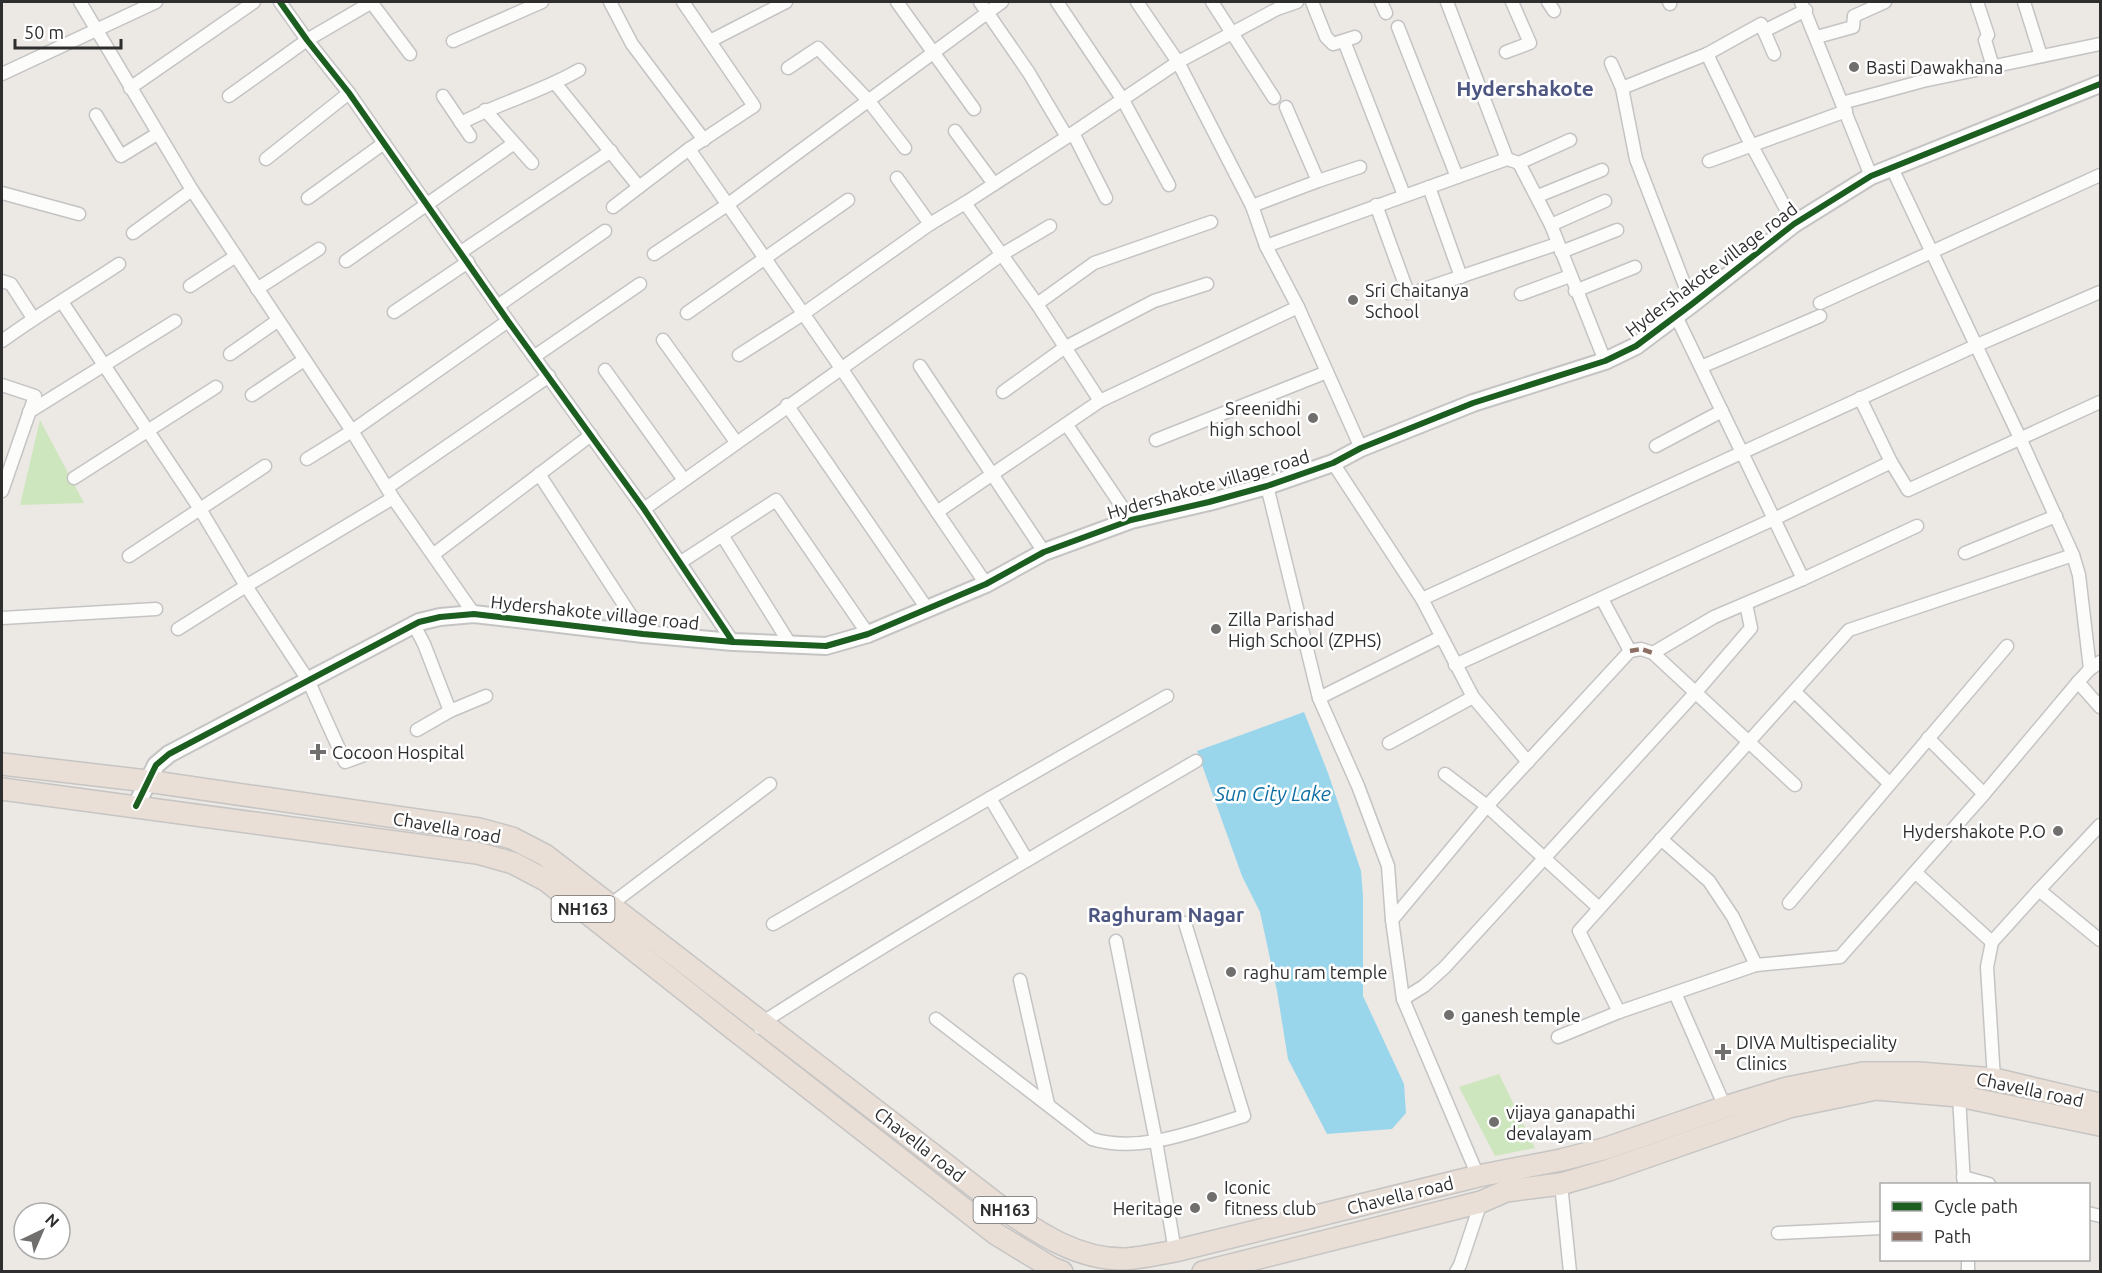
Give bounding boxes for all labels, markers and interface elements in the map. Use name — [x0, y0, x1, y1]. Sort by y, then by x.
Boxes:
scale bar — [15, 12, 122, 50]
text: 50 m — [24, 22, 64, 42]
place label: Basti Dawakhana — [1866, 57, 2003, 77]
marker: Basti Dawakhana — [1847, 60, 1861, 74]
district label: Hydershakote — [1456, 76, 1594, 100]
street label: Hydershakote village road — [1621, 198, 1801, 340]
place label: Sri Chaitanya School — [1365, 280, 1469, 321]
marker: Sri Chaitanya School — [1346, 293, 1360, 307]
place label: Sreenidhi high school — [1209, 398, 1301, 439]
marker: Sreenidhi high school — [1306, 411, 1320, 425]
street label: Hydershakote village road — [1105, 446, 1311, 522]
street label: Hydershakote village road — [490, 591, 700, 633]
place label: Zilla Parishad High School (ZPHS) — [1228, 609, 1382, 651]
marker: Zilla Parishad High School (ZPHS) — [1209, 622, 1223, 636]
place label: Cocoon Hospital — [332, 742, 464, 762]
marker: Cocoon Hospital — [309, 743, 327, 761]
water label: Sun City Lake — [1214, 782, 1331, 805]
street label: Chavella road — [391, 808, 503, 846]
place label: Hydershakote P.O — [1903, 821, 2046, 841]
marker: Hydershakote P.O — [2051, 824, 2065, 838]
road number: NH163 — [552, 896, 614, 922]
district label: Raghuram Nagar — [1088, 903, 1245, 926]
place label: raghu ram temple — [1243, 962, 1388, 982]
marker: raghu ram temple — [1224, 965, 1238, 979]
place label: ganesh temple — [1461, 1005, 1581, 1025]
marker: ganesh temple — [1442, 1008, 1456, 1022]
place label: DIVA Multispeciality Clinics — [1736, 1032, 1897, 1073]
marker: DIVA Multispeciality Clinics — [1714, 1043, 1732, 1061]
street label: Chavella road — [1975, 1068, 2085, 1110]
place label: vijaya ganapathi devalayam — [1506, 1102, 1635, 1143]
street label: Chavella road — [871, 1103, 969, 1185]
marker: vijaya ganapathi devalayam — [1487, 1115, 1501, 1129]
street label: Chavella road — [1345, 1172, 1455, 1218]
place label: Iconic fitness club — [1224, 1177, 1316, 1218]
legend — [1880, 1183, 2090, 1261]
marker: Iconic fitness club — [1205, 1190, 1219, 1204]
text: Cycle path — [1934, 1196, 2018, 1216]
road number: NH163 — [974, 1197, 1036, 1223]
place label: Heritage — [1113, 1198, 1183, 1218]
north arrow — [12, 1201, 72, 1261]
marker: Heritage — [1188, 1201, 1202, 1215]
text: N — [42, 1210, 63, 1231]
text: Path — [1934, 1226, 1971, 1246]

